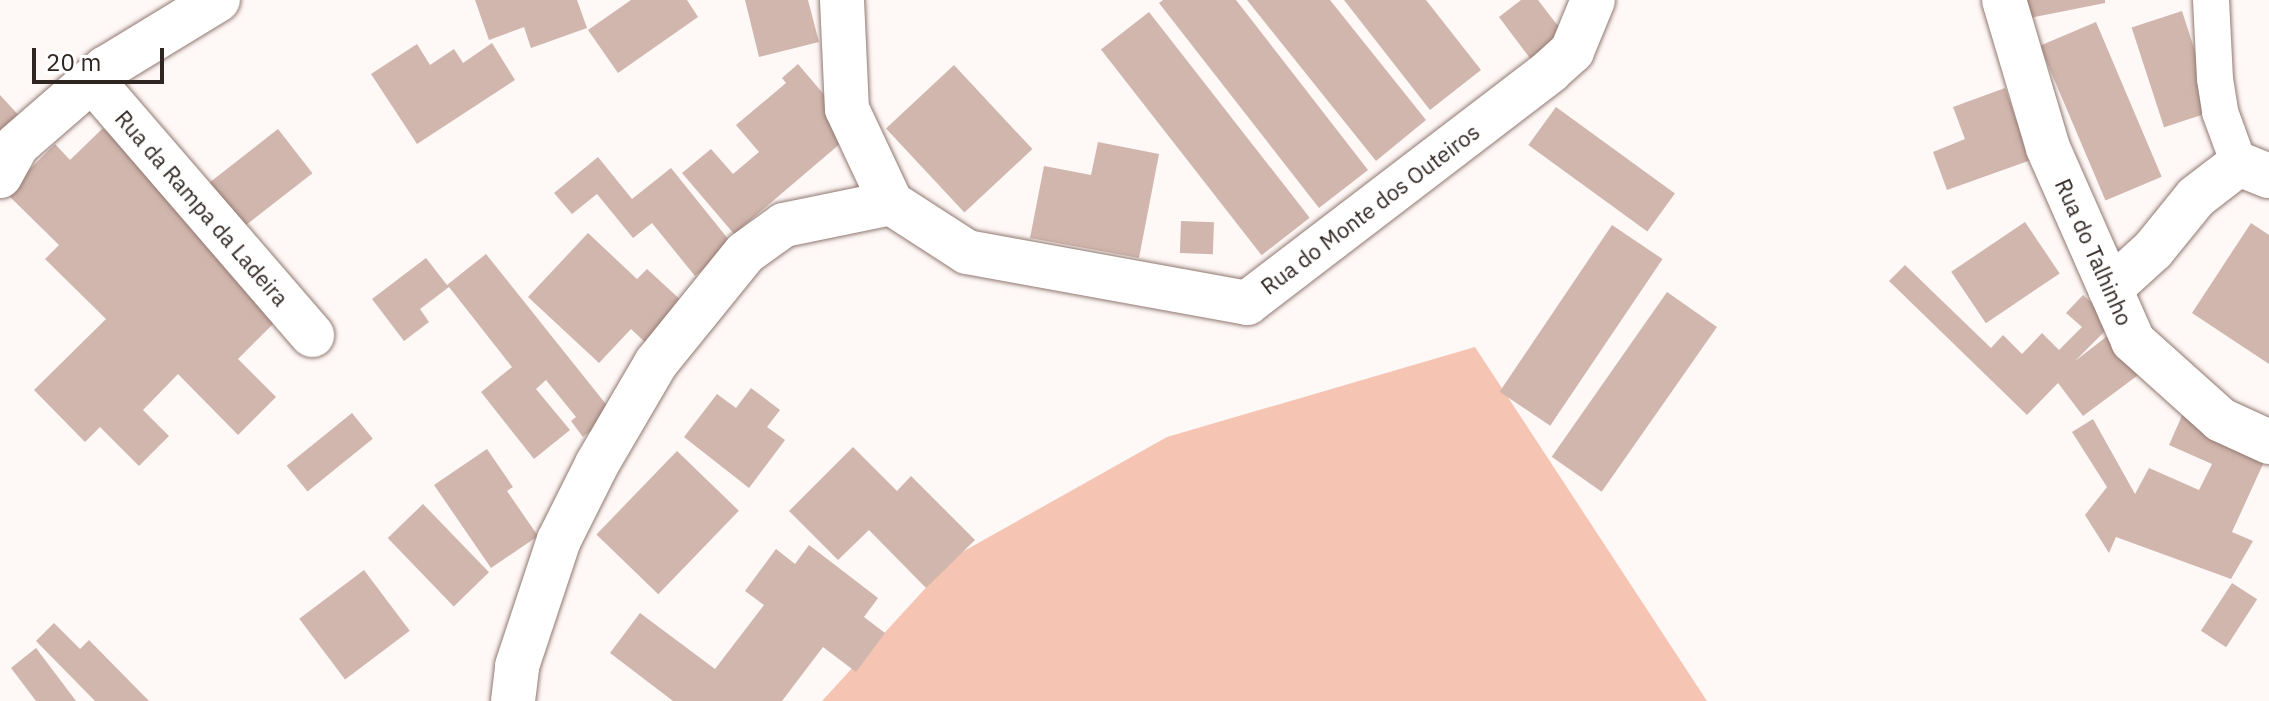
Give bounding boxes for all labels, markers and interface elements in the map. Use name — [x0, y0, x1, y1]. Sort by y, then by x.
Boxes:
scale bar — [36, 32, 168, 82]
text: 20 m — [46, 46, 101, 78]
street label: Rua da Rampa da Ladeira — [110, 105, 294, 311]
street label: Rua do Monte dos Outeiros — [1256, 118, 1484, 300]
street label: Rua do Talhinho — [2050, 175, 2138, 329]

